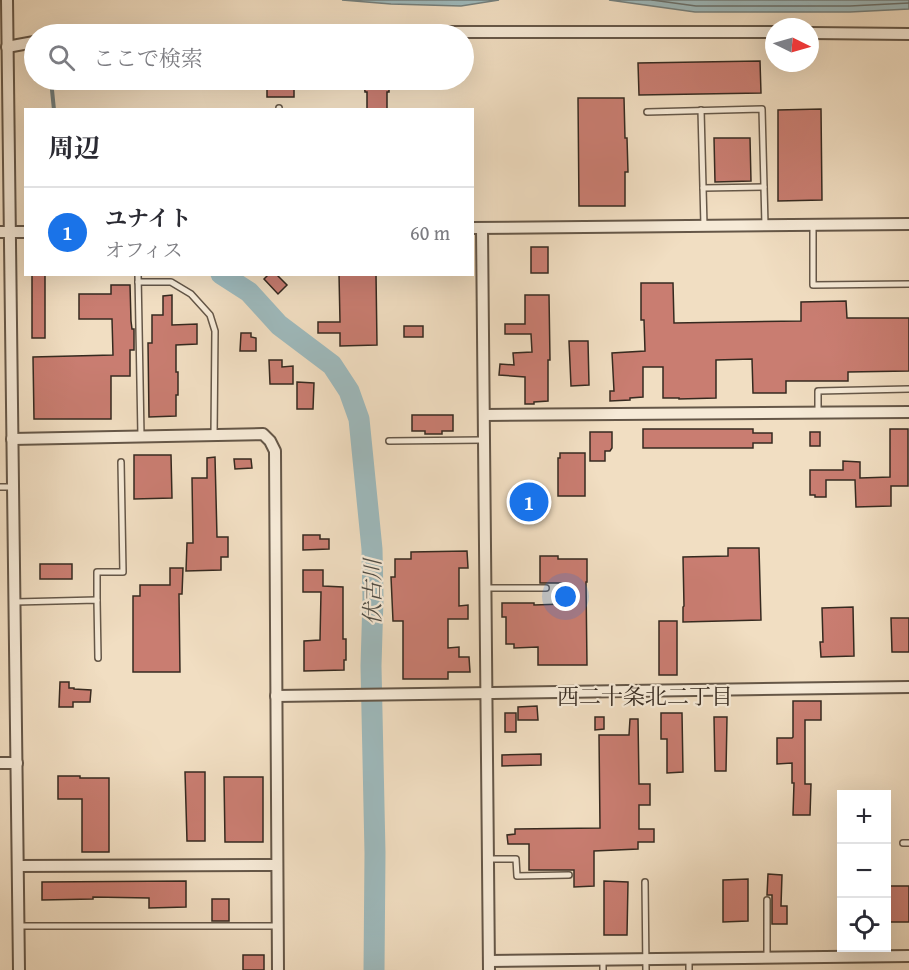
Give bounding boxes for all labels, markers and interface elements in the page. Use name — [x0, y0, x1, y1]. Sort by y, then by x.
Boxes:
north arrow — [765, 18, 819, 72]
search box — [24, 24, 474, 90]
icon: search — [45, 41, 78, 74]
text: ここで検索 — [93, 42, 203, 74]
text: 周辺 — [48, 128, 100, 167]
text: ユナイト — [105, 202, 191, 234]
text: 1 — [62, 218, 73, 247]
text: 60 m — [410, 218, 450, 247]
text: オフィス — [105, 235, 183, 264]
pin: 1 — [510, 480, 548, 524]
water label: 伏古川 — [356, 557, 388, 625]
your location — [551, 582, 580, 611]
district label: 西二十条北二丁目 — [557, 680, 733, 712]
map controls — [837, 790, 891, 952]
button: + — [837, 790, 891, 844]
button: − — [837, 844, 891, 898]
button: locate — [837, 898, 891, 952]

